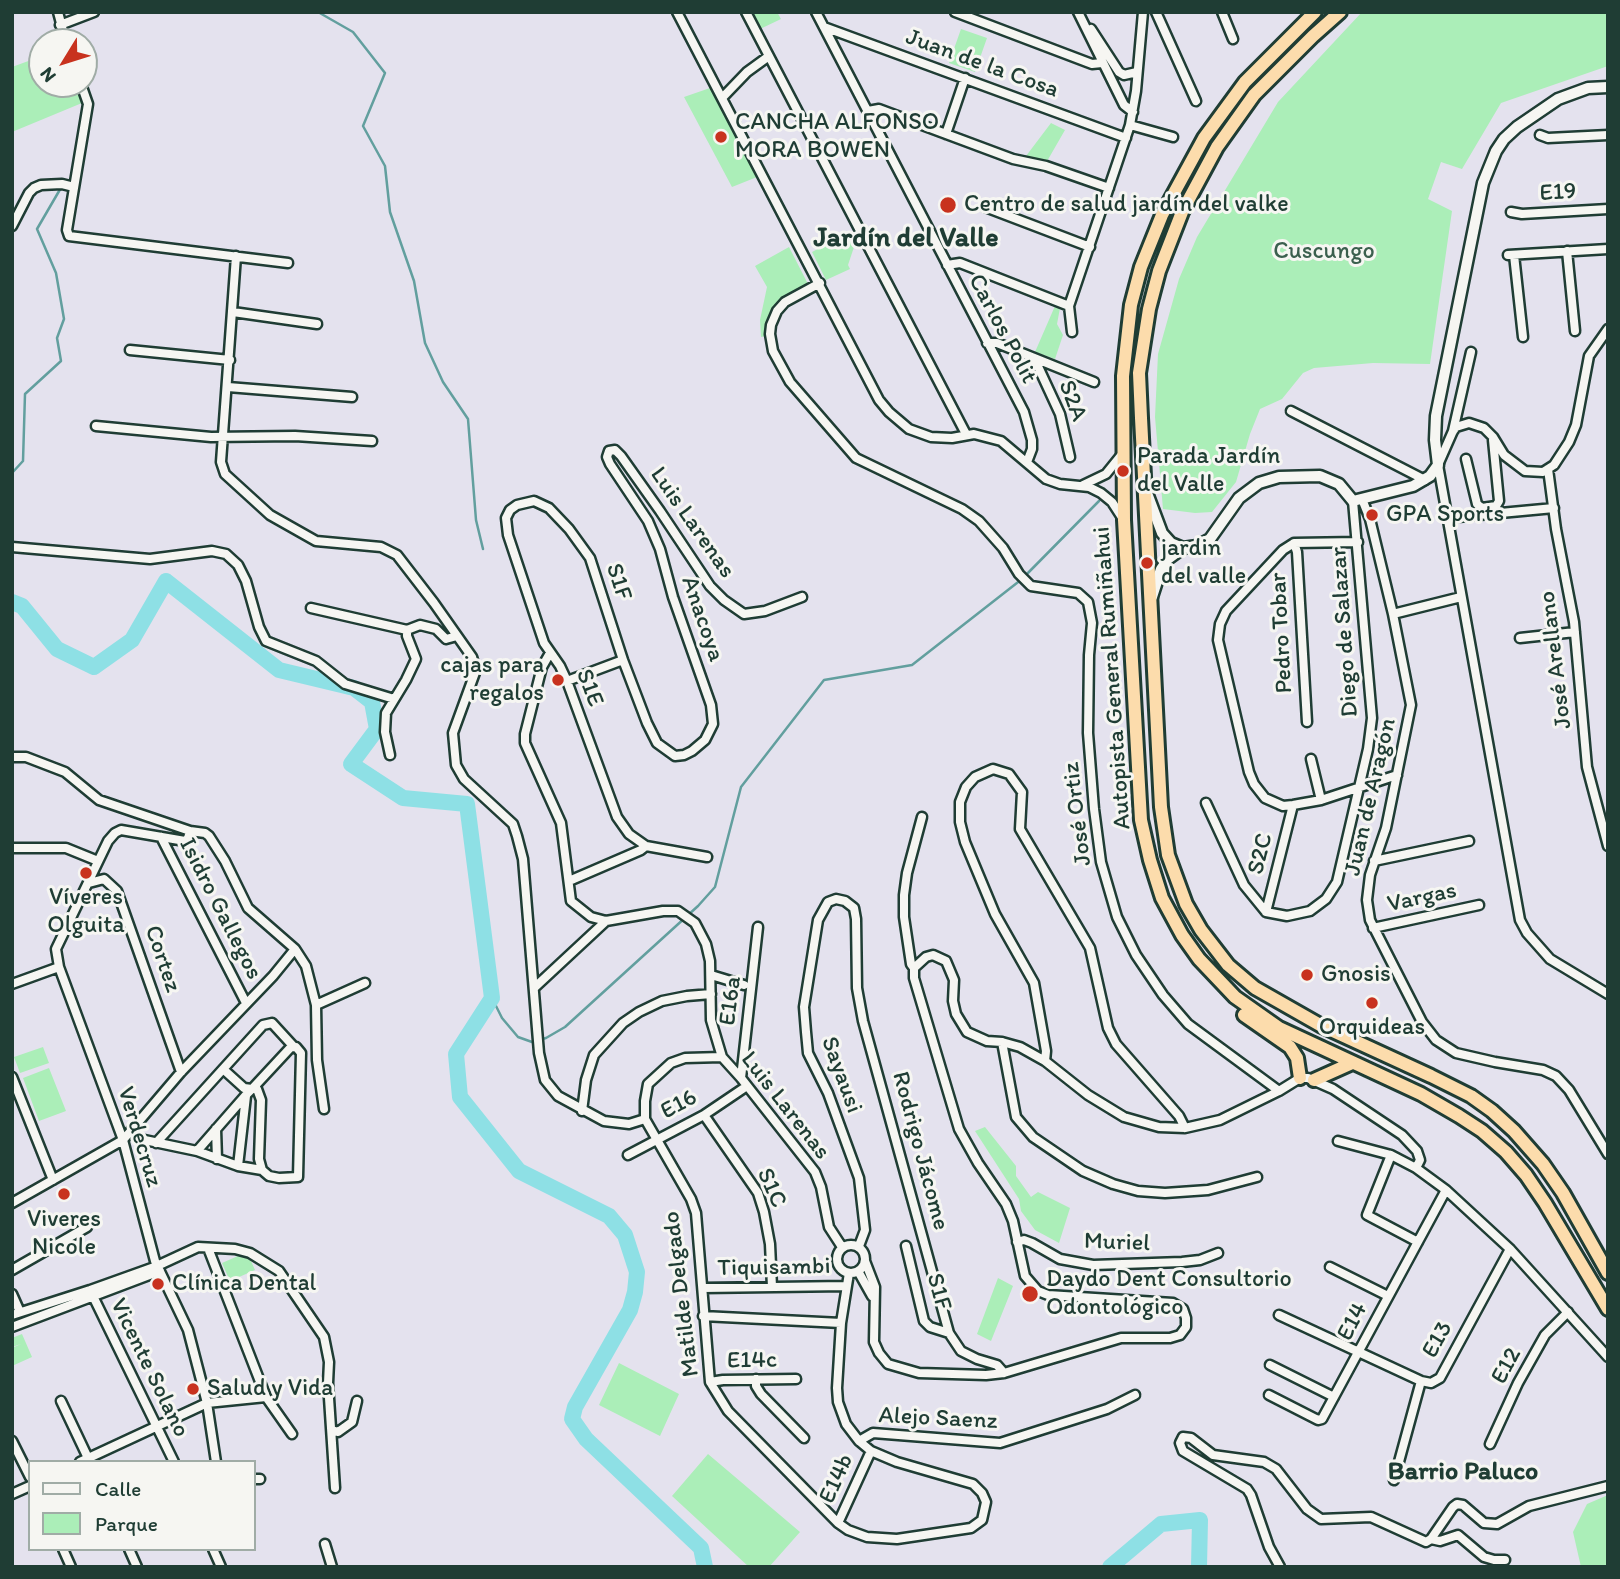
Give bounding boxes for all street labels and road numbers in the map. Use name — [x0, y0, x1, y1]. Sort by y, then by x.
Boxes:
street label: Juan de la Cosa — [902, 23, 1062, 105]
street label: E19 — [1539, 177, 1577, 209]
street label: Carlos Polit — [961, 269, 1043, 389]
street label: S2A — [1051, 376, 1093, 426]
street label: Luis Larenas — [643, 462, 741, 584]
street label: Autopista General Rumiñahui — [1088, 525, 1138, 831]
street label: Diego de Salazar — [1325, 546, 1365, 718]
street label: S1F — [599, 560, 637, 604]
street label: Pedro Tobar — [1264, 572, 1300, 694]
street label: Anacoya — [674, 573, 730, 665]
street label: José Arellano — [1533, 589, 1579, 731]
street label: S1E — [569, 665, 609, 711]
street label: Juan de Aragón — [1339, 715, 1403, 879]
street label: José Ortiz — [1057, 761, 1099, 867]
street label: S2C — [1242, 830, 1280, 878]
street label: Isidro Gallegos — [172, 833, 268, 985]
street label: Vargas — [1385, 877, 1459, 919]
street label: Cortez — [137, 922, 187, 996]
street label: E16a — [714, 975, 748, 1027]
street label: Sayausi — [814, 1033, 868, 1117]
street label: Luis Larenas — [734, 1046, 836, 1166]
street label: Rodrigo Jácome — [885, 1069, 955, 1233]
street label: Verdecruz — [110, 1083, 168, 1191]
street label: E16 — [656, 1084, 702, 1126]
street label: S1C — [750, 1164, 792, 1212]
street label: Matilde Delgado — [658, 1210, 706, 1378]
street label: Muriel — [1083, 1227, 1151, 1259]
street label: Tiquisambi — [717, 1253, 831, 1283]
street label: S1F — [919, 1270, 957, 1314]
street label: Vicente Solano — [103, 1294, 195, 1442]
street label: E14 — [1331, 1298, 1375, 1346]
street label: E13 — [1416, 1317, 1460, 1363]
street label: E12 — [1486, 1343, 1528, 1389]
street label: E14c — [727, 1346, 777, 1376]
street label: Alejo Saenz — [878, 1402, 998, 1436]
street label: E14b — [813, 1450, 861, 1508]

